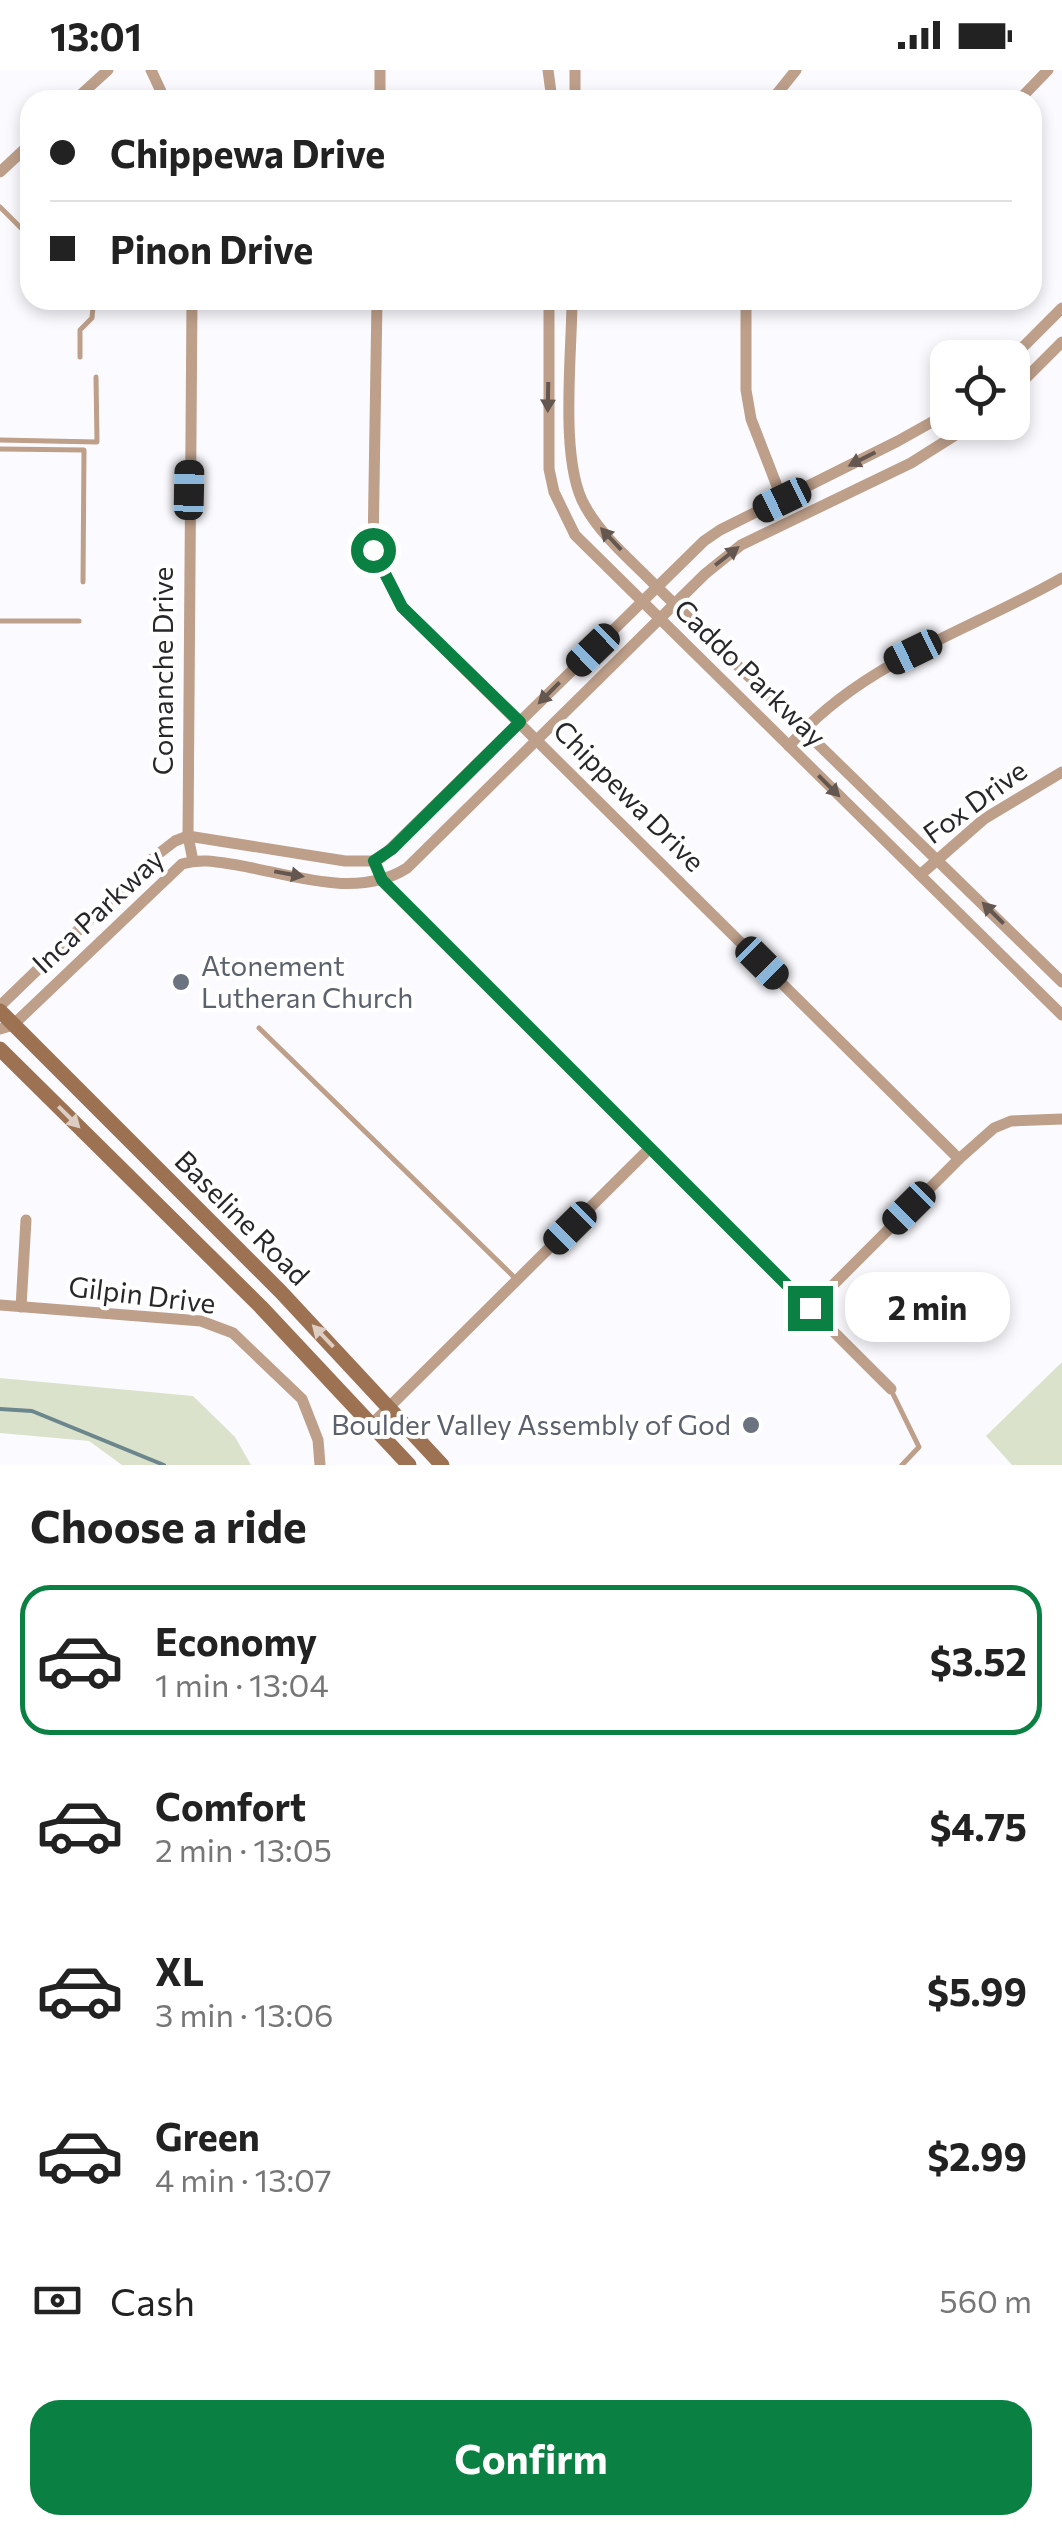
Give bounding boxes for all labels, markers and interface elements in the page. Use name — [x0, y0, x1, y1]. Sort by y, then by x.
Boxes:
text: 13:01 — [50, 12, 142, 59]
text: Chippewa Drive — [110, 129, 385, 176]
text: Pinon Drive — [110, 225, 313, 272]
map controls — [930, 340, 1030, 440]
button: locate — [930, 340, 1030, 440]
one-way arrow — [540, 382, 556, 414]
one-way arrow — [847, 451, 876, 468]
car — [173, 460, 205, 520]
car — [748, 473, 816, 527]
one-way arrow — [600, 527, 623, 551]
route start — [351, 528, 396, 573]
one-way arrow — [715, 546, 740, 567]
street label: Comanche Drive — [145, 567, 179, 775]
street label: Caddo Parkway — [668, 591, 834, 753]
car — [561, 618, 625, 682]
car — [879, 625, 947, 679]
one-way arrow — [538, 681, 562, 705]
street label: Chippewa Drive — [547, 713, 712, 878]
street label: Fox Drive — [916, 752, 1033, 850]
one-way arrow — [817, 773, 841, 797]
street label: Inca Parkway — [25, 841, 170, 980]
one-way arrow — [274, 867, 305, 882]
one-way arrow — [981, 902, 1005, 926]
car — [730, 931, 794, 995]
place label: Atonement Lutheran Church — [201, 948, 413, 1014]
marker: Atonement Lutheran Church — [170, 971, 192, 993]
one-way arrow — [57, 1105, 81, 1129]
street label: Baseline Road — [168, 1143, 317, 1292]
car — [877, 1176, 941, 1240]
car — [538, 1196, 602, 1260]
street label: Gilpin Drive — [67, 1268, 217, 1320]
callout: 2 min — [845, 1273, 1010, 1343]
route end — [788, 1286, 833, 1331]
text: 2 min — [888, 1287, 967, 1327]
one-way arrow — [312, 1324, 335, 1348]
place label: Boulder Valley Assembly of God — [331, 1407, 731, 1441]
marker: Boulder Valley Assembly of God — [740, 1414, 762, 1436]
text: Choose a ride — [30, 1497, 307, 1552]
icon: car — [35, 1615, 125, 1705]
text: Economy — [155, 1617, 317, 1664]
text: $3.52 — [930, 1637, 1027, 1684]
text: 1 min · 13:04 — [155, 1664, 329, 1704]
icon: car — [35, 1780, 125, 1870]
text: Comfort — [155, 1782, 306, 1829]
text: $4.75 — [930, 1802, 1027, 1849]
text: 2 min · 13:05 — [155, 1829, 332, 1869]
icon: car — [35, 1945, 125, 2035]
text: XL — [155, 1947, 204, 1994]
text: $5.99 — [927, 1967, 1027, 2014]
text: 3 min · 13:06 — [155, 1994, 333, 2034]
icon: car — [35, 2110, 125, 2200]
text: Green — [155, 2112, 260, 2159]
text: $2.99 — [927, 2132, 1027, 2179]
text: 4 min · 13:07 — [155, 2159, 332, 2199]
icon: cash — [30, 2273, 85, 2328]
text: Cash — [110, 2277, 195, 2324]
text: 560 m — [939, 2280, 1032, 2320]
button: Confirm — [30, 2400, 1032, 2515]

